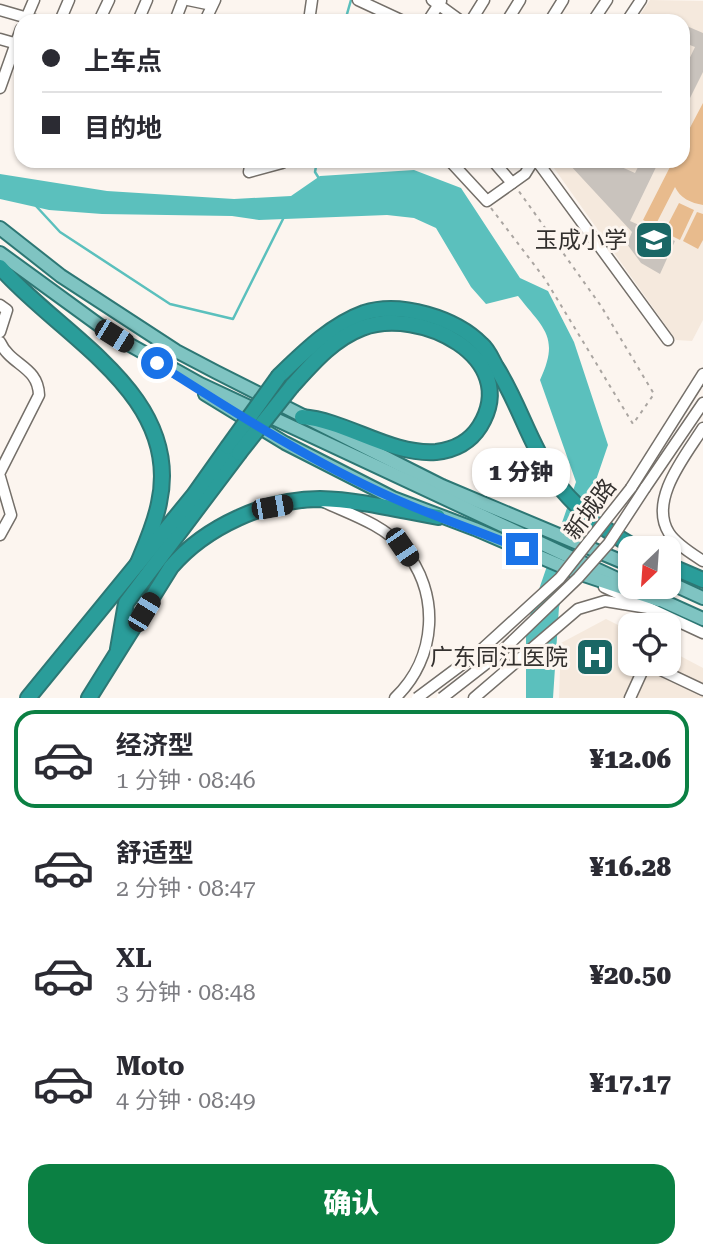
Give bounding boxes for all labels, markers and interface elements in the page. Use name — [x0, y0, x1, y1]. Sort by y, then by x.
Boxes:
text: 上车点 — [84, 46, 162, 76]
text: 目的地 — [84, 113, 162, 143]
school or university icon: 玉成小学 — [633, 219, 675, 261]
place label: 玉成小学 — [535, 227, 627, 254]
car — [91, 316, 138, 356]
route start — [141, 347, 173, 379]
callout: 1 分钟 — [473, 448, 571, 496]
text: 1 分钟 — [489, 459, 553, 486]
street label: 新城路 — [559, 474, 622, 545]
car — [250, 493, 295, 521]
car — [382, 524, 423, 570]
route end — [506, 533, 538, 565]
north arrow — [618, 536, 681, 598]
map controls — [618, 536, 681, 676]
car — [125, 589, 164, 635]
button: locate — [618, 613, 681, 676]
hospital icon: 广东同江医院 — [574, 636, 616, 678]
place label: 广东同江医院 — [430, 644, 568, 671]
icon: car — [32, 728, 95, 791]
text: 经济型 — [116, 730, 194, 760]
text: ¥12.06 — [590, 744, 671, 774]
text: 1 分钟 · 08:46 — [116, 767, 256, 794]
icon: car — [32, 836, 95, 899]
text: 舒适型 — [116, 838, 194, 868]
text: ¥16.28 — [590, 852, 671, 882]
text: 2 分钟 · 08:47 — [116, 875, 256, 902]
text: XL — [116, 943, 152, 973]
icon: car — [32, 944, 95, 1007]
text: ¥20.50 — [590, 960, 671, 990]
text: 3 分钟 · 08:48 — [116, 979, 256, 1006]
text: Moto — [116, 1051, 185, 1081]
icon: car — [32, 1052, 95, 1115]
text: ¥17.17 — [590, 1068, 671, 1098]
text: 4 分钟 · 08:49 — [116, 1087, 256, 1114]
button: 确认 — [28, 1164, 675, 1244]

